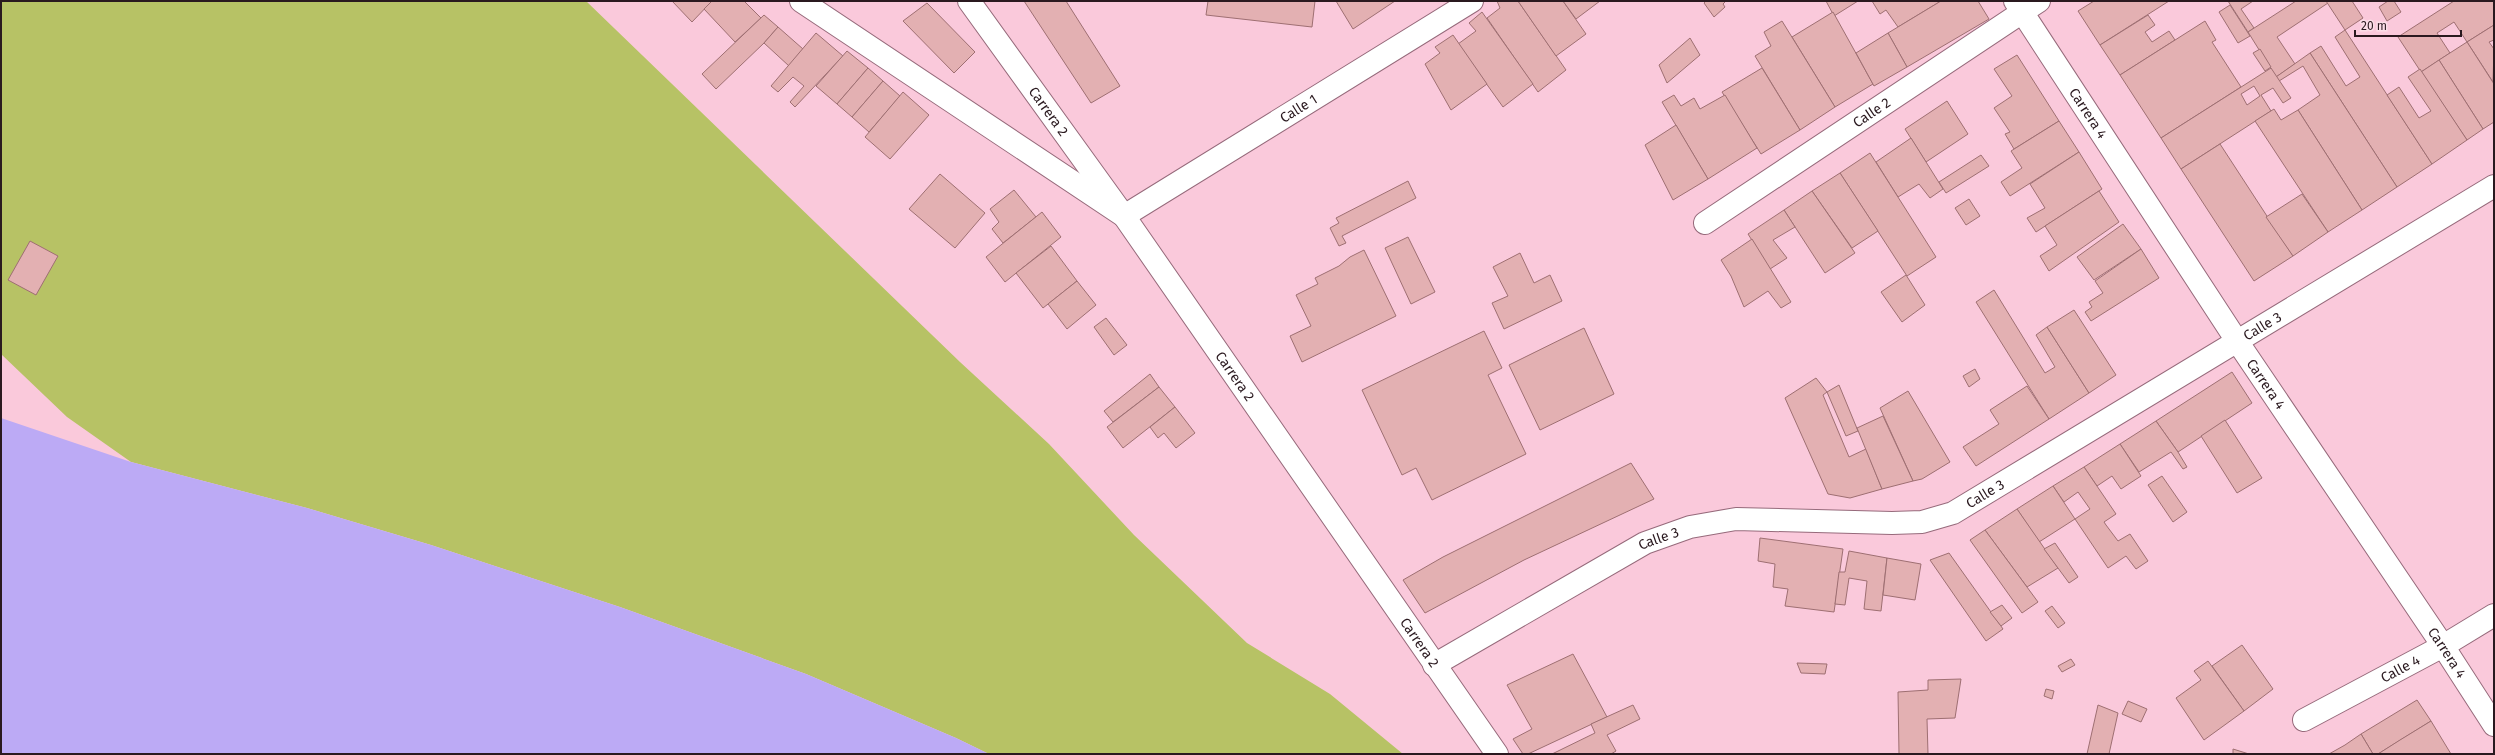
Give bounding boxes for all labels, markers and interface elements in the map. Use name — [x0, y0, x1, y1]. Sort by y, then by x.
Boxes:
scale bar — [2355, 12, 2461, 38]
text: 20 m — [2361, 19, 2387, 33]
street label: Carrera 2 — [1025, 83, 1072, 139]
street label: Carrera 4 — [2066, 85, 2111, 142]
street label: Calle 1 — [1277, 90, 1320, 126]
street label: Calle 2 — [1850, 94, 1894, 131]
street label: Calle 3 — [2240, 308, 2285, 344]
street label: Carrera 2 — [1212, 348, 1258, 404]
street label: Carrera 4 — [2243, 356, 2289, 413]
street label: Calle 3 — [1963, 476, 2007, 512]
street label: Calle 3 — [1635, 523, 1681, 554]
street label: Carrera 2 — [1397, 614, 1443, 671]
street label: Carrera 4 — [2424, 624, 2470, 682]
street label: Calle 4 — [2378, 651, 2423, 686]

